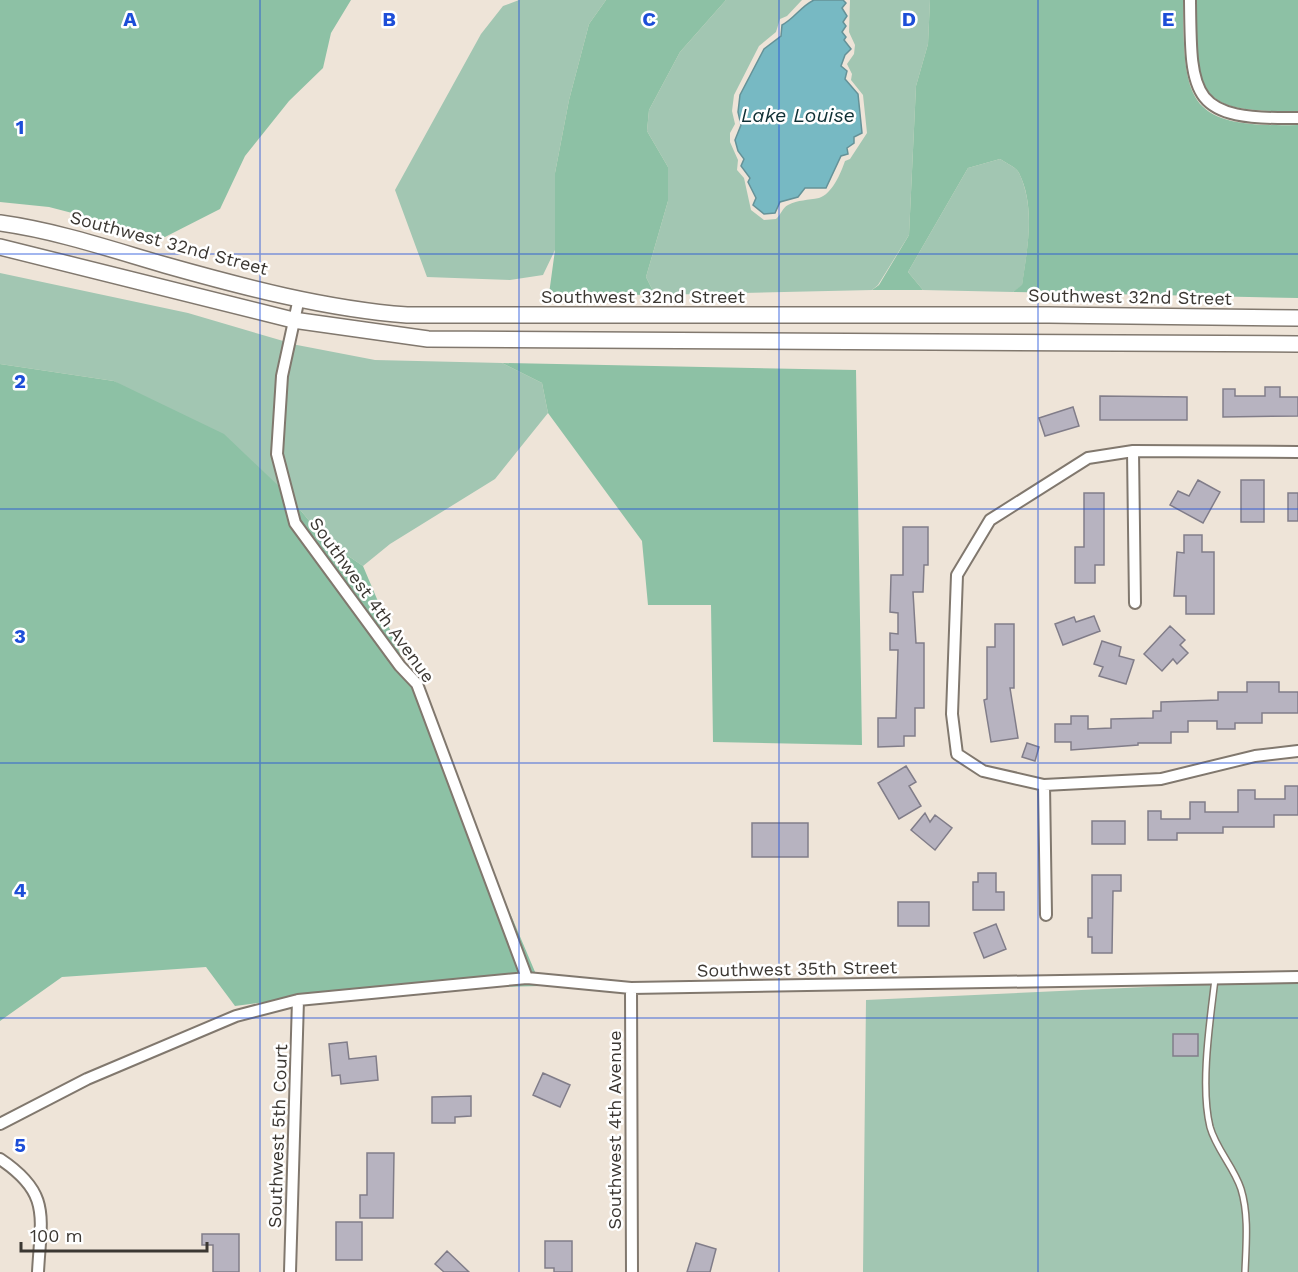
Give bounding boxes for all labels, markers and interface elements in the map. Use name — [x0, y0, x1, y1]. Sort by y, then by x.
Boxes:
text: A — [123, 7, 137, 31]
text: B — [382, 7, 396, 31]
text: C — [642, 7, 656, 31]
text: D — [902, 7, 916, 31]
text: E — [1162, 7, 1174, 31]
water label: Lake Louise — [741, 103, 855, 127]
text: 1 — [16, 115, 24, 139]
street label: Southwest 32nd Street — [68, 206, 271, 279]
street label: Southwest 32nd Street — [1028, 284, 1233, 309]
street label: Southwest 32nd Street — [541, 286, 745, 307]
text: 2 — [14, 369, 26, 393]
street label: Southwest 4th Avenue — [305, 513, 439, 686]
text: 3 — [14, 624, 26, 648]
text: 4 — [14, 878, 27, 902]
street label: Southwest 35th Street — [697, 956, 898, 981]
street label: Southwest 4th Avenue — [604, 1030, 625, 1230]
street label: Southwest 5th Court — [264, 1043, 291, 1228]
text: 5 — [14, 1133, 26, 1157]
scale bar — [21, 1215, 207, 1253]
text: 100 m — [30, 1225, 83, 1246]

